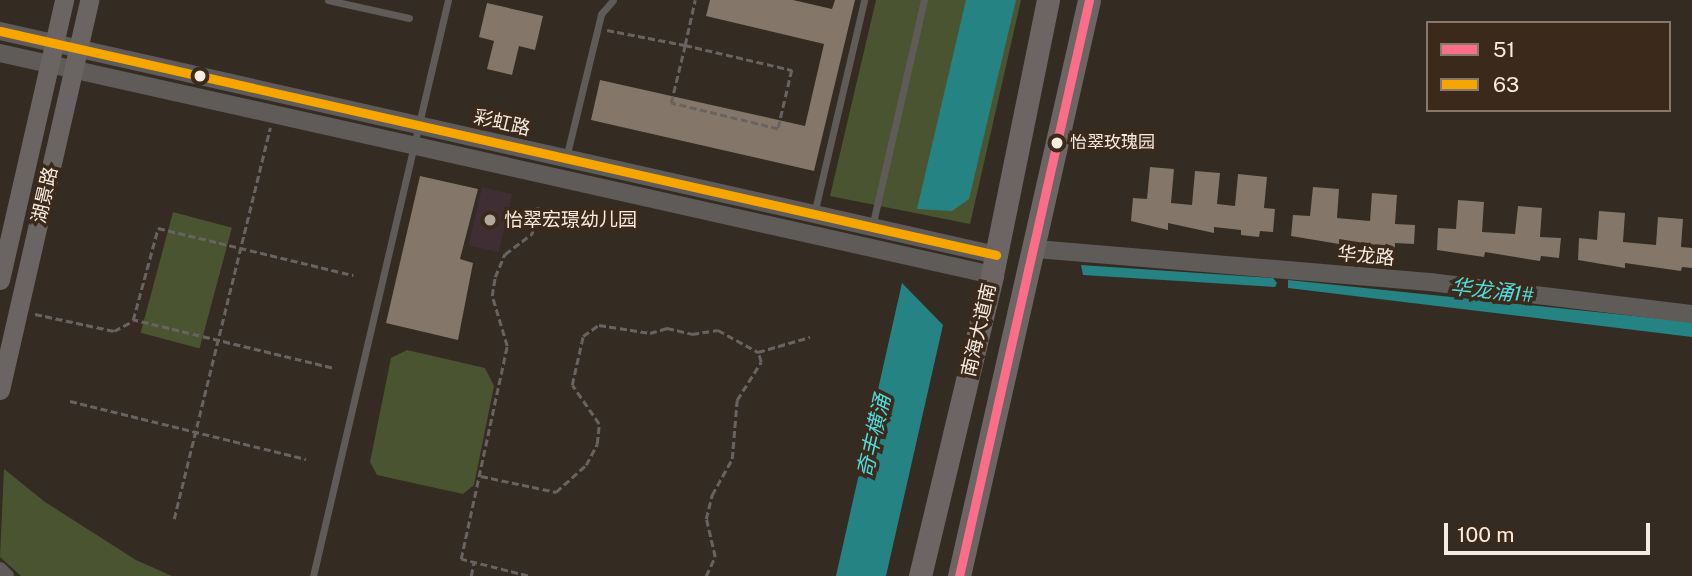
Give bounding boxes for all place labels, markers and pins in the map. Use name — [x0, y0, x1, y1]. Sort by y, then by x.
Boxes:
unlabelled marker — [193, 69, 207, 83]
place label: 怡翠玫瑰园 — [1070, 133, 1155, 153]
marker: 怡翠玫瑰园 — [1050, 136, 1064, 150]
place label: 怡翠宏璟幼儿园 — [504, 209, 637, 231]
marker: 怡翠宏璟幼儿园 — [482, 212, 498, 228]

